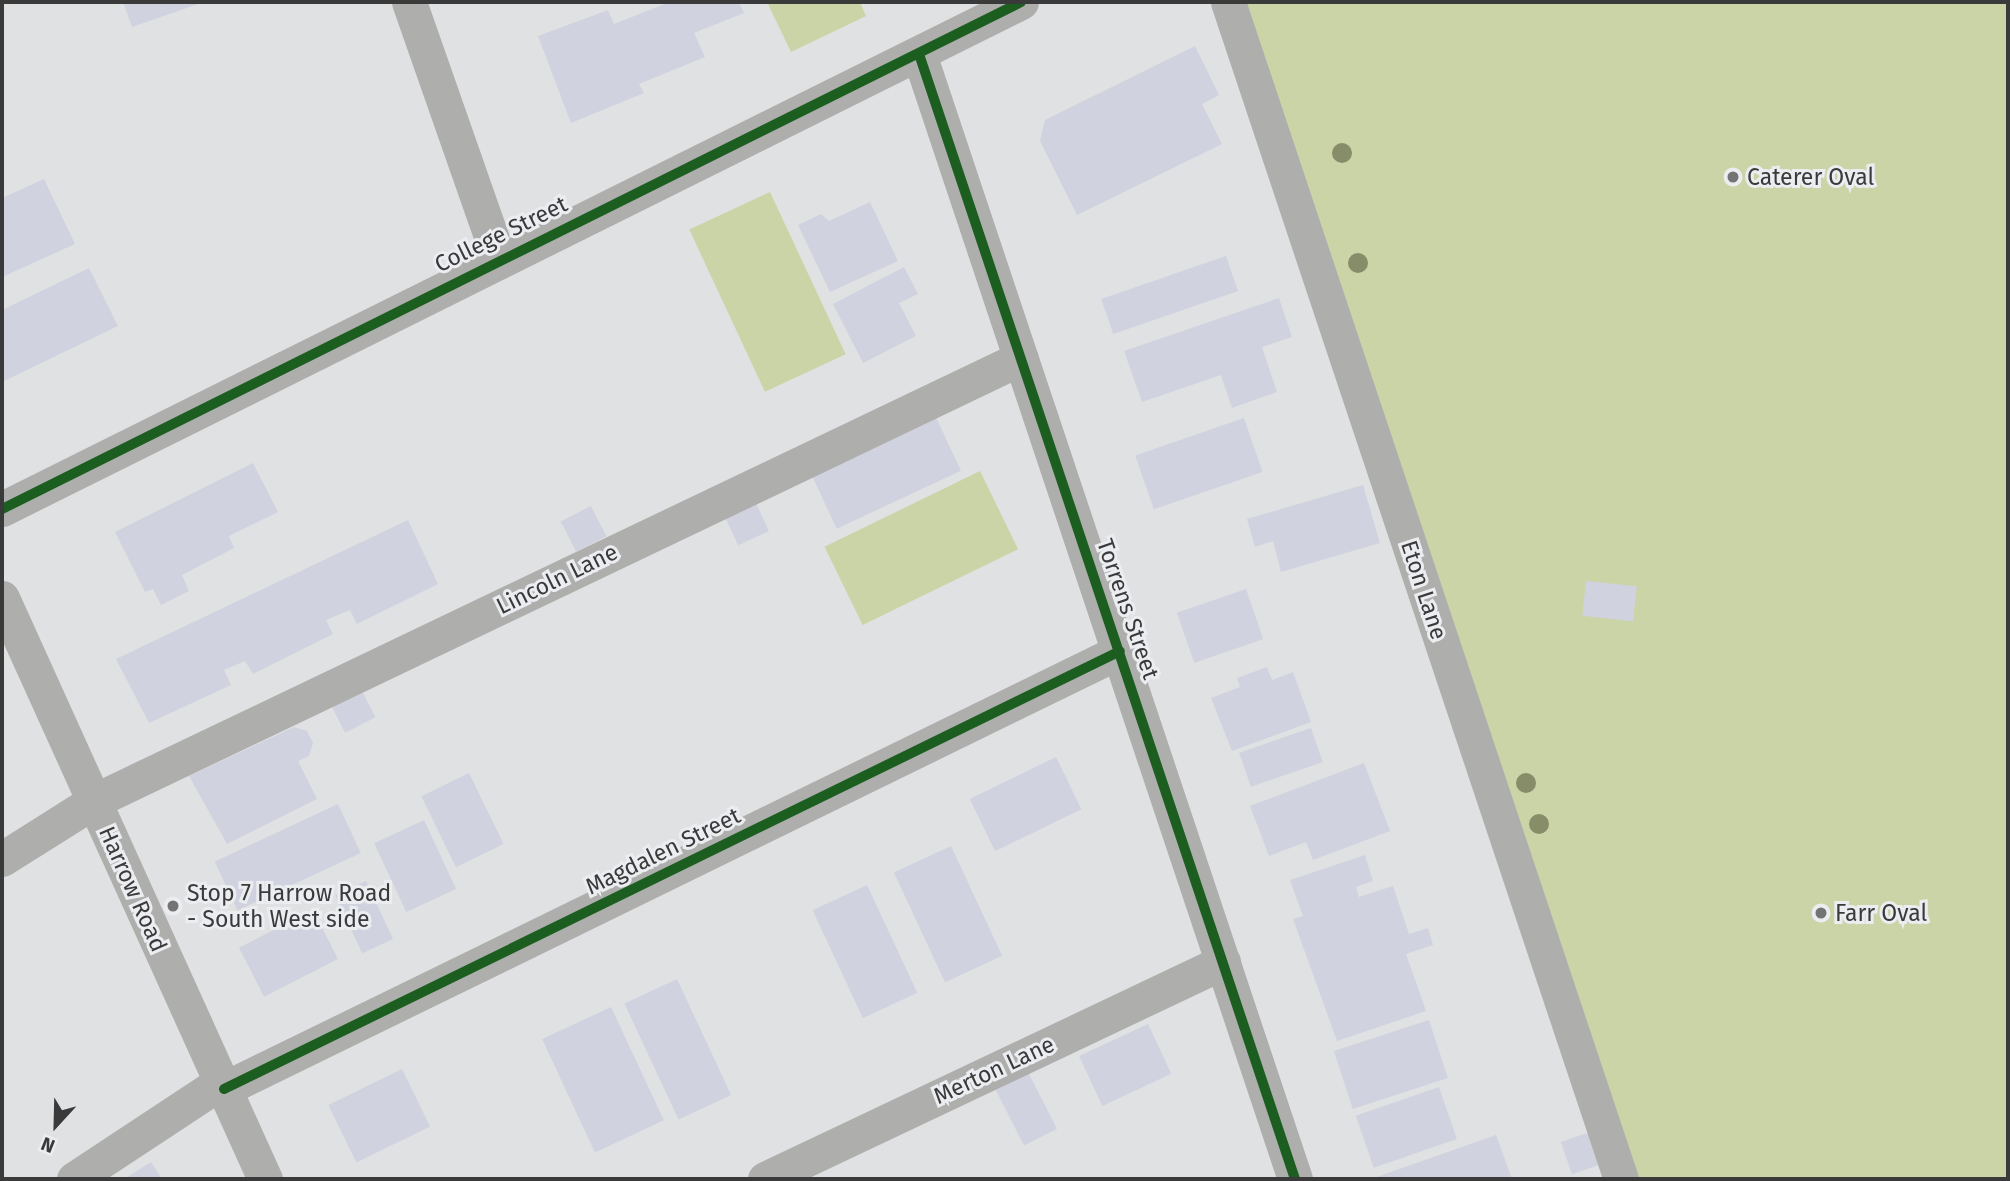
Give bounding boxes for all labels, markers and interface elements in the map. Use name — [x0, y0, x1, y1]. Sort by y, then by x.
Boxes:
place label: Caterer Oval — [1747, 163, 1874, 191]
marker: Caterer Oval — [1725, 169, 1741, 185]
street label: College Street — [430, 190, 572, 278]
street label: Torrens Street — [1091, 535, 1165, 683]
street label: Eton Lane — [1395, 537, 1453, 643]
street label: Lincoln Lane — [492, 538, 622, 620]
street label: Magdalen Street — [581, 802, 745, 900]
street label: Harrow Road — [93, 822, 173, 956]
place label: Stop 7 Harrow Road - South West side — [187, 879, 391, 933]
marker: Stop 7 Harrow Road - South West side — [165, 898, 181, 914]
place label: Farr Oval — [1835, 899, 1927, 927]
marker: Farr Oval — [1813, 905, 1829, 921]
street label: Merton Lane — [929, 1030, 1059, 1110]
north arrow — [21, 1090, 91, 1160]
text: N — [38, 1132, 58, 1158]

